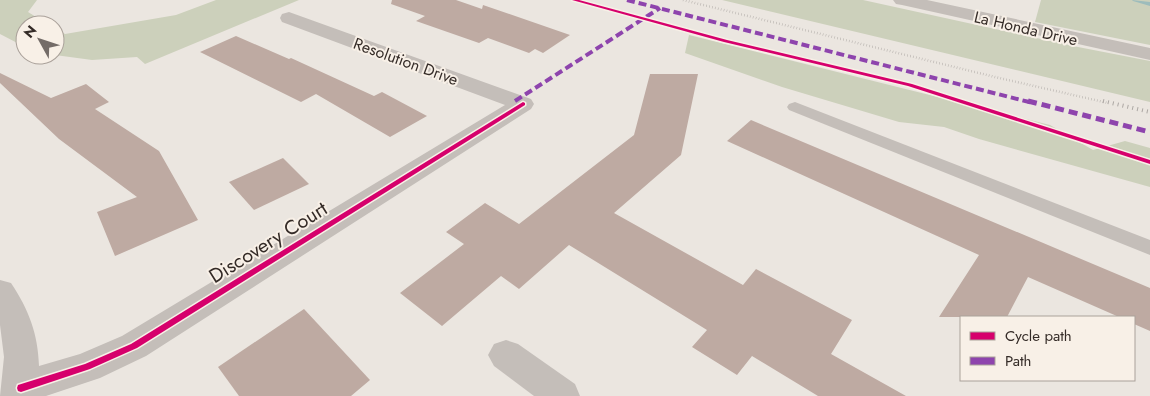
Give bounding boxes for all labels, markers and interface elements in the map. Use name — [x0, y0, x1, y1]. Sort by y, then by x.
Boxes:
street label: La Honda Drive — [972, 5, 1080, 52]
north arrow — [15, 15, 65, 65]
text: N — [19, 21, 41, 42]
street label: Resolution Drive — [350, 32, 461, 91]
street label: Discovery Court — [203, 194, 333, 290]
legend — [960, 316, 1135, 381]
text: Cycle path — [1005, 325, 1072, 347]
text: Path — [1005, 350, 1031, 372]

